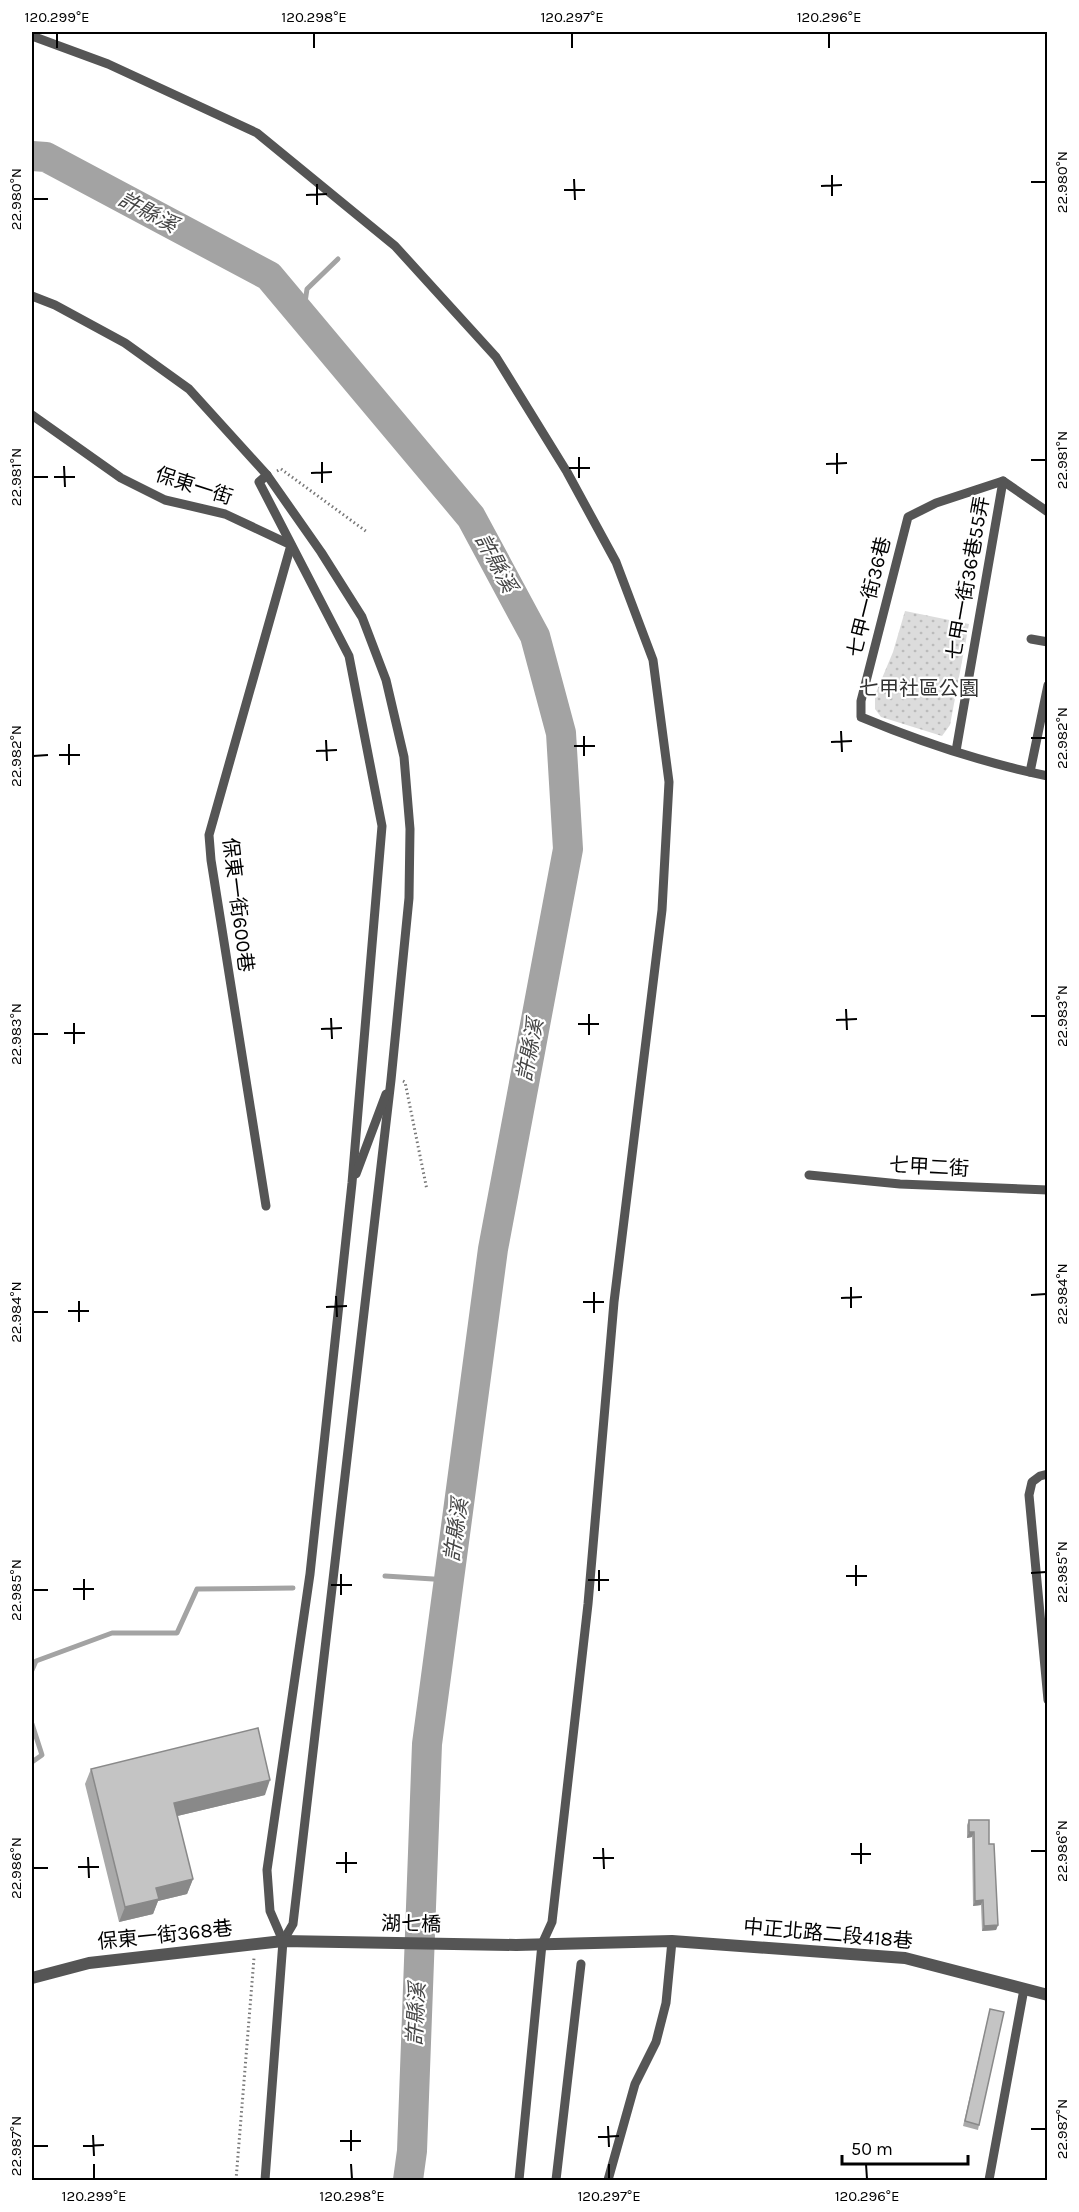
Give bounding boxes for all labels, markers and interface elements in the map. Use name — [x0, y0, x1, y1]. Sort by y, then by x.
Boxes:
text: 120.299°E — [25, 8, 89, 26]
text: 120.298°E — [281, 8, 347, 26]
text: 120.297°E — [540, 8, 604, 26]
text: 120.296°E — [797, 8, 861, 26]
text: 22.980°N — [1053, 151, 1071, 213]
text: 22.980°N — [7, 168, 25, 230]
water label: 許縣溪 — [115, 187, 184, 239]
text: 22.981°N — [1053, 431, 1071, 489]
text: 22.981°N — [7, 448, 25, 506]
street label: 保東一街 — [152, 463, 236, 509]
street label: 七甲一街36巷55弄 — [942, 494, 994, 662]
water label: 許縣溪 — [471, 530, 523, 599]
street label: 七甲一街36巷 — [843, 534, 895, 660]
park label: 七甲社區公園 — [859, 677, 979, 700]
text: 22.982°N — [1053, 707, 1071, 769]
text: 22.982°N — [7, 725, 25, 787]
street label: 保東一街600巷 — [218, 837, 258, 973]
text: 22.983°N — [1053, 985, 1071, 1047]
text: 22.983°N — [7, 1003, 25, 1065]
water label: 許縣溪 — [512, 1014, 548, 1083]
street label: 七甲二街 — [888, 1153, 970, 1181]
text: 22.984°N — [1053, 1263, 1071, 1325]
text: 22.984°N — [7, 1281, 25, 1343]
water label: 許縣溪 — [440, 1494, 473, 1563]
text: 22.985°N — [1053, 1541, 1071, 1603]
text: 22.985°N — [7, 1559, 25, 1621]
text: 22.986°N — [1053, 1820, 1071, 1882]
text: 22.986°N — [7, 1837, 25, 1899]
street label: 湖七橋 — [381, 1912, 441, 1936]
street label: 中正北路二段418巷 — [742, 1915, 914, 1953]
street label: 保東一街368巷 — [96, 1916, 234, 1954]
water label: 許縣溪 — [402, 1979, 430, 2046]
text: 22.987°N — [1053, 2099, 1071, 2159]
text: 22.987°N — [7, 2116, 25, 2176]
scale bar — [842, 2128, 968, 2166]
text: 50 m — [851, 2138, 893, 2160]
text: 120.299°E — [62, 2187, 126, 2205]
text: 120.298°E — [319, 2187, 385, 2205]
text: 120.297°E — [577, 2187, 641, 2205]
text: 120.296°E — [835, 2187, 899, 2205]

